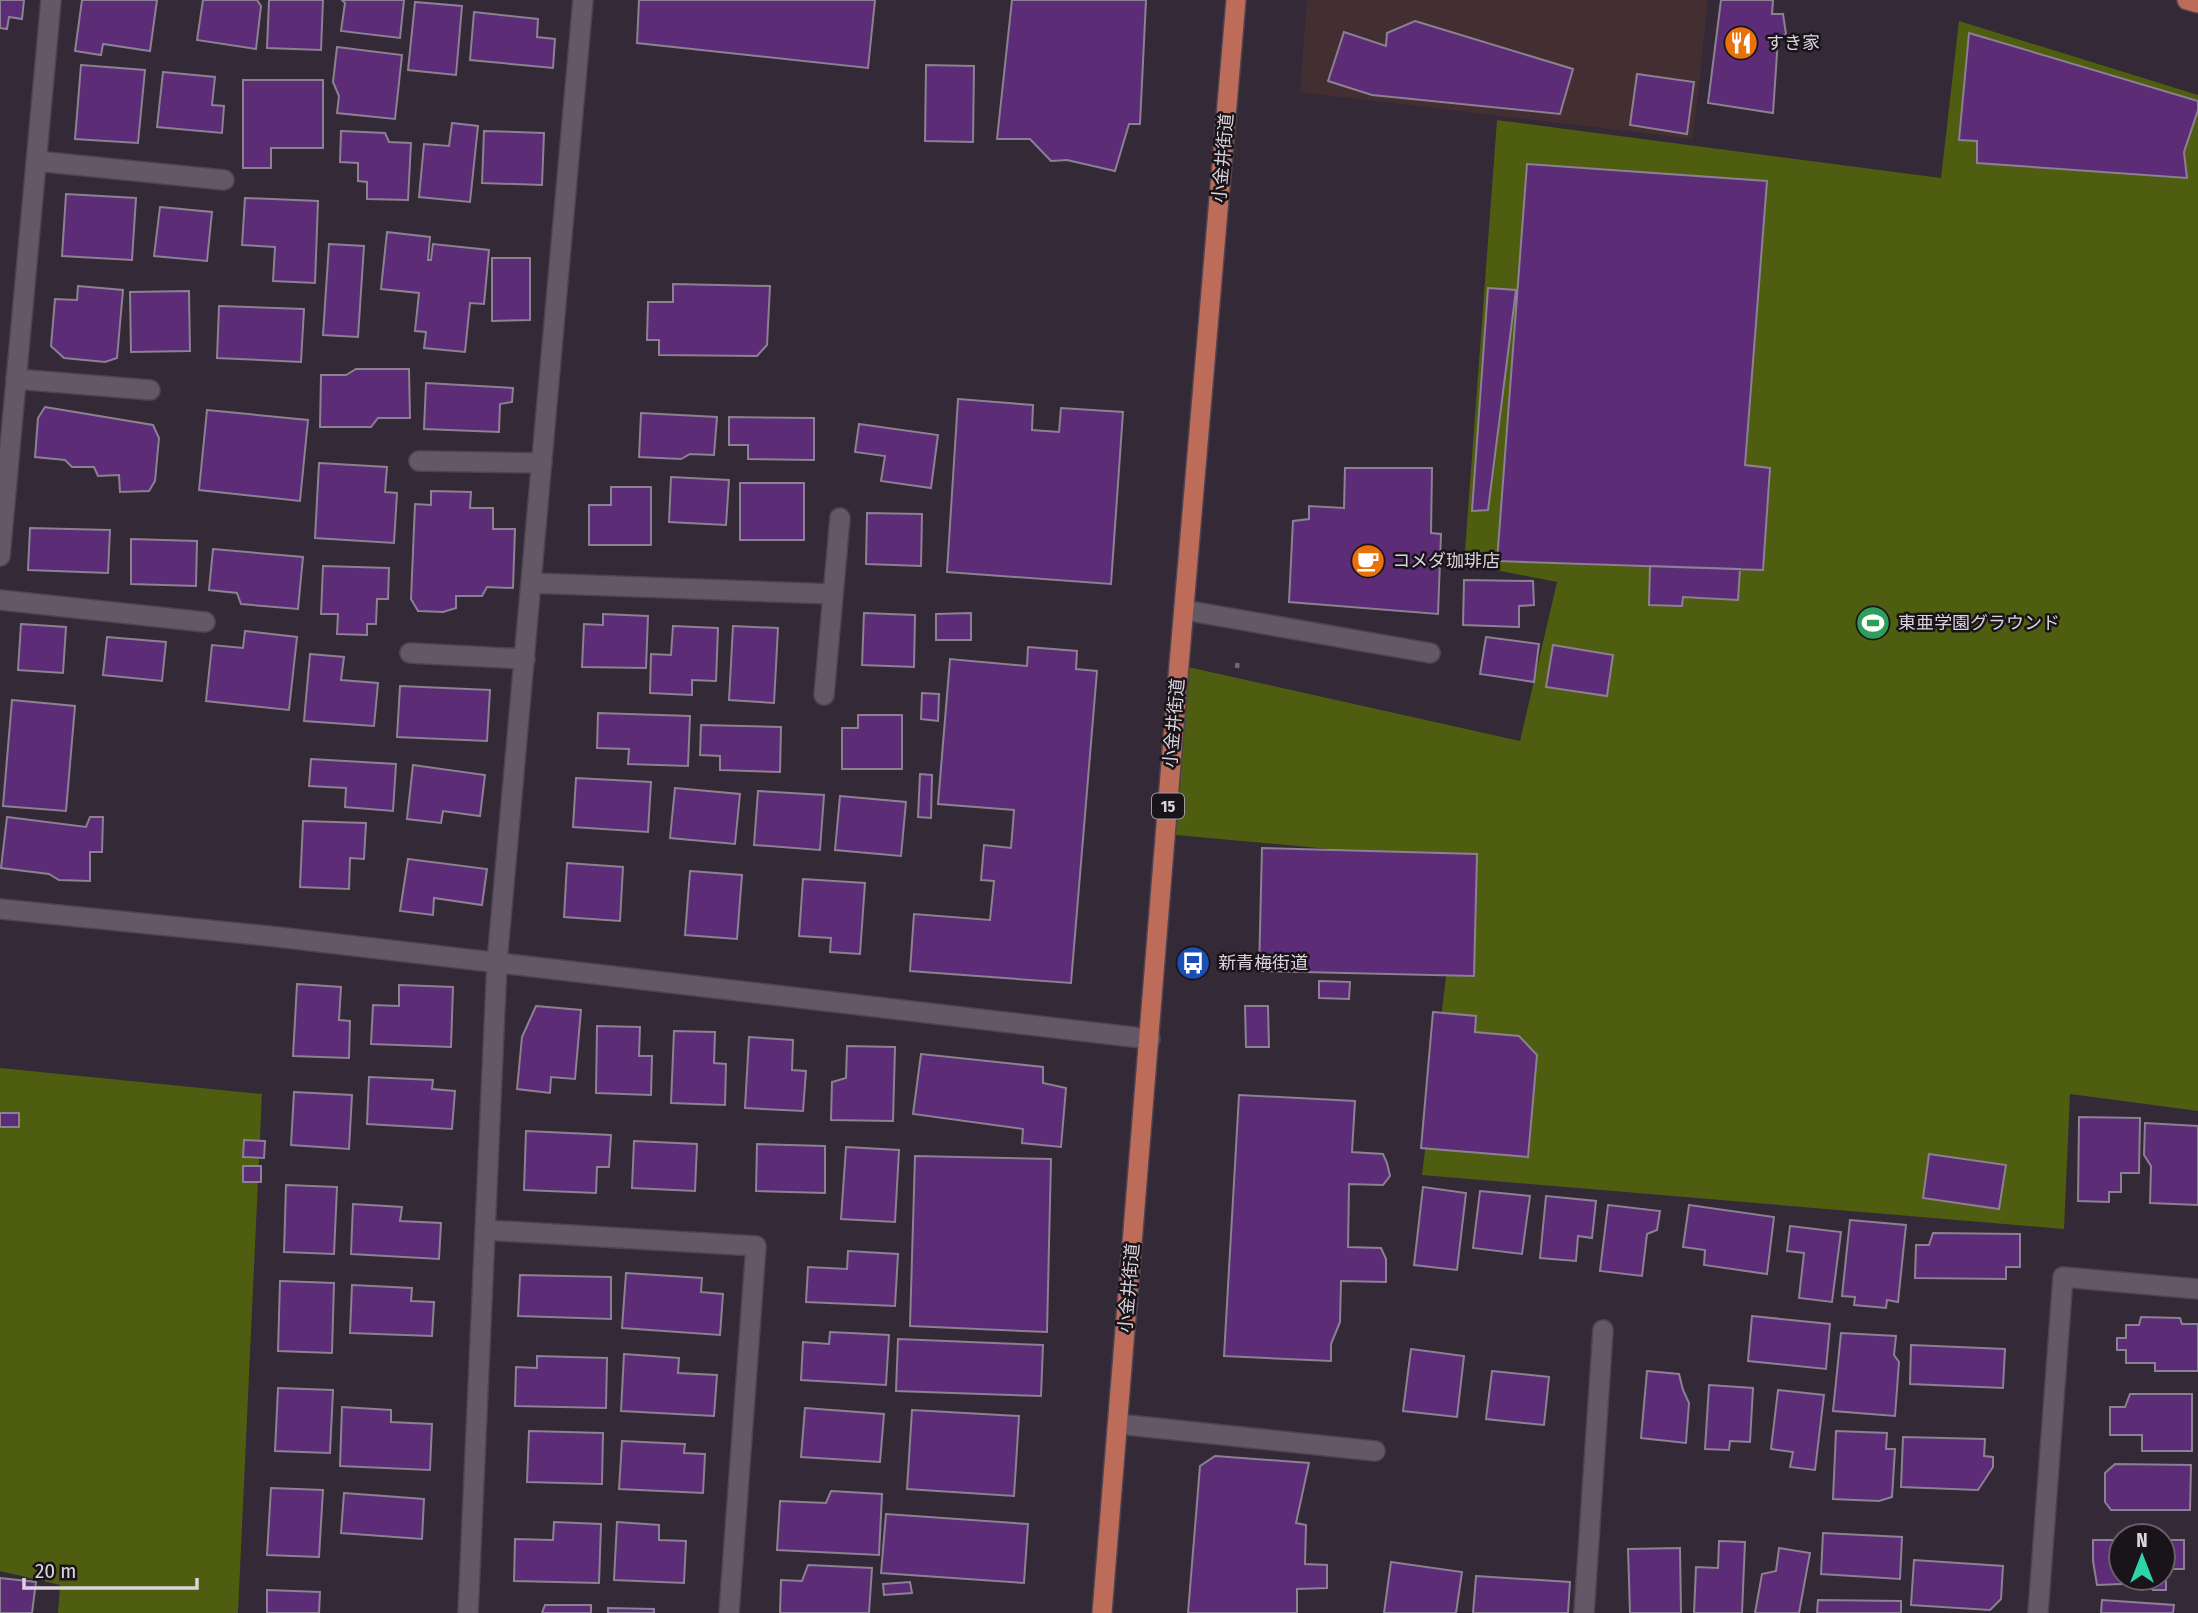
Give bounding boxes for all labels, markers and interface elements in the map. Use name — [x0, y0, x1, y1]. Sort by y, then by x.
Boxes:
restaurant icon: すき家 — [1722, 24, 1760, 62]
place label: すき家 — [1766, 32, 1820, 54]
street label: 小金井街道 — [1208, 112, 1238, 204]
cafe icon: コメダ珈琲店 — [1349, 542, 1387, 580]
place label: コメダ珈琲店 — [1392, 550, 1500, 572]
sports icon: 東亜学園グラウンド — [1854, 604, 1892, 642]
place label: 東亜学園グラウンド — [1898, 612, 2060, 634]
street label: 小金井街道 — [1159, 677, 1189, 769]
road number: 15 — [1152, 793, 1184, 818]
bus stop icon: 新青梅街道 — [1174, 944, 1212, 982]
place label: 新青梅街道 — [1218, 952, 1308, 974]
street label: 小金井街道 — [1114, 1242, 1144, 1334]
north arrow — [2107, 1522, 2177, 1592]
text: N — [2136, 1529, 2148, 1552]
scale bar — [24, 1546, 198, 1590]
text: 20 m — [35, 1558, 76, 1584]

